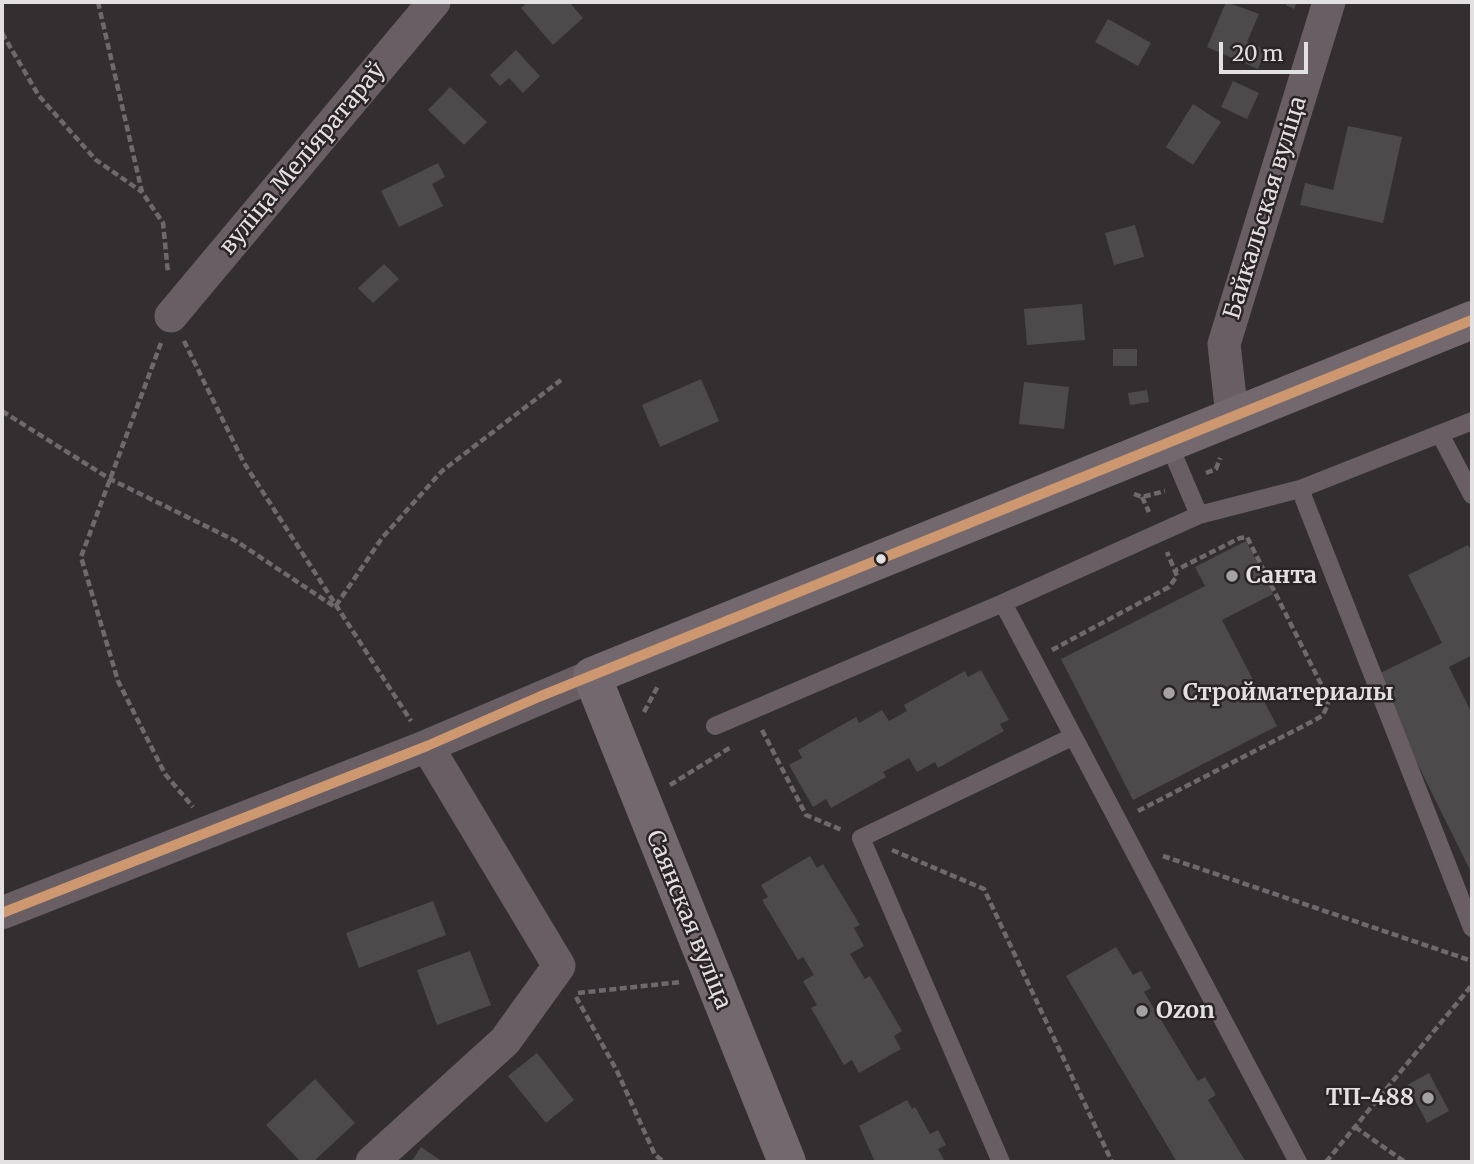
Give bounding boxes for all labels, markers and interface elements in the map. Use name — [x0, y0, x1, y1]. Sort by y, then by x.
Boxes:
scale bar — [1222, 28, 1311, 72]
text: 20 m — [1232, 40, 1283, 67]
street label: вуліца Меліяратараў — [215, 57, 391, 261]
street label: Байкальская вуліца — [1219, 93, 1313, 323]
unlabelled marker — [874, 552, 888, 566]
place label: Санта — [1246, 562, 1317, 590]
marker: Санта — [1224, 568, 1240, 584]
place label: Стройматериалы — [1183, 679, 1394, 707]
marker: Стройматериалы — [1161, 685, 1177, 701]
street label: Саянская вуліца — [640, 827, 736, 1013]
place label: Ozon — [1156, 997, 1215, 1025]
marker: Ozon — [1134, 1003, 1150, 1019]
place label: ТП-488 — [1326, 1084, 1414, 1112]
marker: ТП-488 — [1420, 1090, 1436, 1106]

